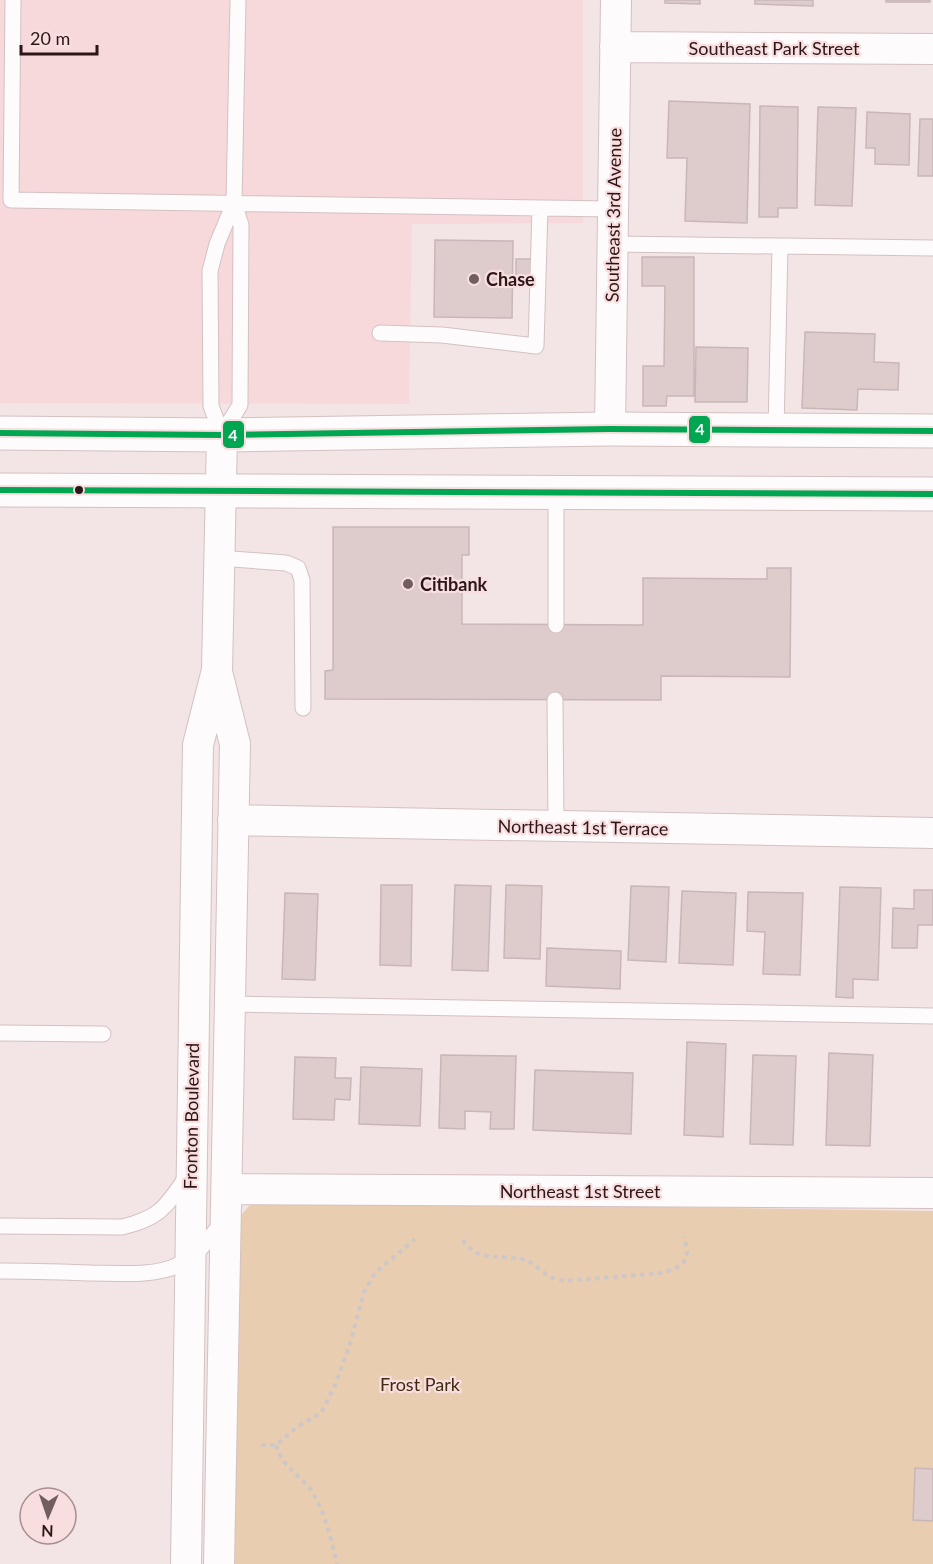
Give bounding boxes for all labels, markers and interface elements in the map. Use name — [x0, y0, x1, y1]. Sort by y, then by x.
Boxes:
scale bar — [21, 18, 98, 56]
text: 20 m — [30, 27, 70, 49]
street label: Southeast Park Street — [689, 37, 860, 59]
street label: Southeast 3rd Avenue — [600, 128, 626, 302]
place label: Chase — [486, 268, 535, 290]
marker: Chase — [467, 272, 481, 286]
line badge: 4 — [688, 415, 711, 444]
text: 4 — [695, 419, 705, 438]
line badge: 4 — [222, 420, 245, 449]
text: 4 — [228, 425, 238, 444]
unlabelled marker — [73, 484, 85, 496]
place label: Citibank — [420, 573, 488, 595]
marker: Citibank — [401, 577, 415, 591]
street label: Northeast 1st Terrace — [498, 815, 668, 839]
street label: Fronton Boulevard — [179, 1043, 203, 1189]
street label: Northeast 1st Street — [500, 1180, 661, 1202]
park label: Frost Park — [380, 1373, 461, 1395]
north arrow — [18, 1486, 78, 1546]
text: N — [41, 1522, 54, 1541]

